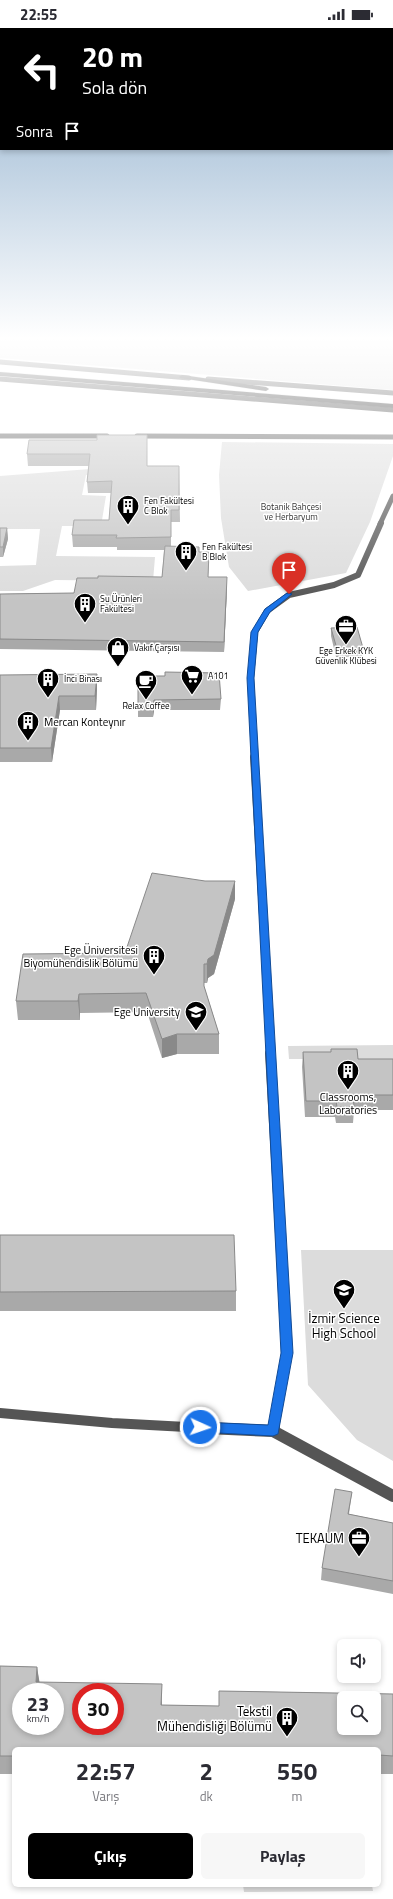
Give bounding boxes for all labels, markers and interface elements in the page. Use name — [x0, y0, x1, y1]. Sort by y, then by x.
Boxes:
text: 22:55 — [20, 3, 57, 26]
text: 20 m — [82, 35, 143, 78]
icon: left — [16, 44, 68, 96]
text: Sola dön — [82, 74, 147, 101]
text: Sonra — [16, 120, 53, 143]
icon: arrive — [61, 120, 83, 142]
building icon: Fen Fakültesi C Blok — [115, 493, 141, 526]
place label: Fen Fakültesi C Blok — [144, 494, 194, 517]
park label: Botanik Bahçesi ve Herbaryum — [261, 500, 321, 523]
building icon: Fen Fakültesi B Blok — [173, 539, 199, 572]
place label: Fen Fakültesi B Blok — [202, 540, 252, 563]
pin — [272, 553, 306, 594]
icon: arrive — [278, 559, 300, 581]
building icon: Su Ürünleri Fakültesi — [72, 591, 98, 624]
place label: Su Ürünleri Fakültesi — [100, 592, 142, 615]
office icon: Ege Erkek KYK Güvenlik Klübesi — [333, 613, 359, 646]
shop icon: Vakıf Çarşısı — [105, 635, 131, 668]
place label: Vakıf Çarşısı — [134, 641, 180, 654]
place label: Ege Erkek KYK Güvenlik Klübesi — [315, 644, 377, 667]
supermarket icon: A101 — [179, 663, 205, 696]
building icon: İnci Binası — [35, 666, 61, 699]
cafe icon: Relax Coffee — [133, 668, 159, 701]
place label: A101 — [208, 669, 228, 682]
place label: İnci Binası — [64, 672, 102, 685]
place label: Relax Coffee — [122, 699, 170, 712]
building icon: Mercan Konteynır — [15, 709, 41, 742]
place label: Mercan Konteynır — [44, 714, 126, 730]
place label: Ege Üniversitesi Biyomühendislik Bölümü — [23, 942, 138, 971]
building icon: Ege Üniversitesi Biyomühendislik Bölümü — [141, 943, 167, 976]
school or university icon: Ege University — [183, 999, 209, 1032]
place label: Ege University — [114, 1004, 181, 1020]
building icon: Classrooms, Laboratories — [335, 1058, 361, 1091]
place label: Classrooms, Laboratories — [319, 1089, 377, 1118]
school or university icon: İzmir Science High School — [331, 1277, 357, 1310]
place label: İzmir Science High School — [308, 1308, 380, 1343]
position arrow — [179, 1406, 221, 1448]
office icon: TEKAUM — [346, 1525, 372, 1558]
place label: TEKAUM — [296, 1528, 344, 1548]
map controls — [337, 1639, 381, 1735]
button: sound — [337, 1639, 381, 1683]
speed limit sign: 30 — [72, 1683, 124, 1735]
text: 23 — [27, 1688, 49, 1719]
button: search — [337, 1691, 381, 1735]
place label: Tekstil Mühendisliği Bölümü — [157, 1701, 272, 1736]
building icon: Tekstil Mühendisliği Bölümü — [274, 1705, 300, 1738]
text: km/h — [27, 1711, 49, 1726]
text: 22:57 — [76, 1753, 136, 1789]
text: 2 — [200, 1753, 213, 1789]
text: 550 — [277, 1753, 317, 1789]
text: Varış — [92, 1786, 119, 1806]
text: dk — [200, 1786, 213, 1806]
text: m — [292, 1786, 302, 1806]
button: Çıkış — [28, 1833, 193, 1879]
button: Paylaş — [201, 1833, 365, 1879]

